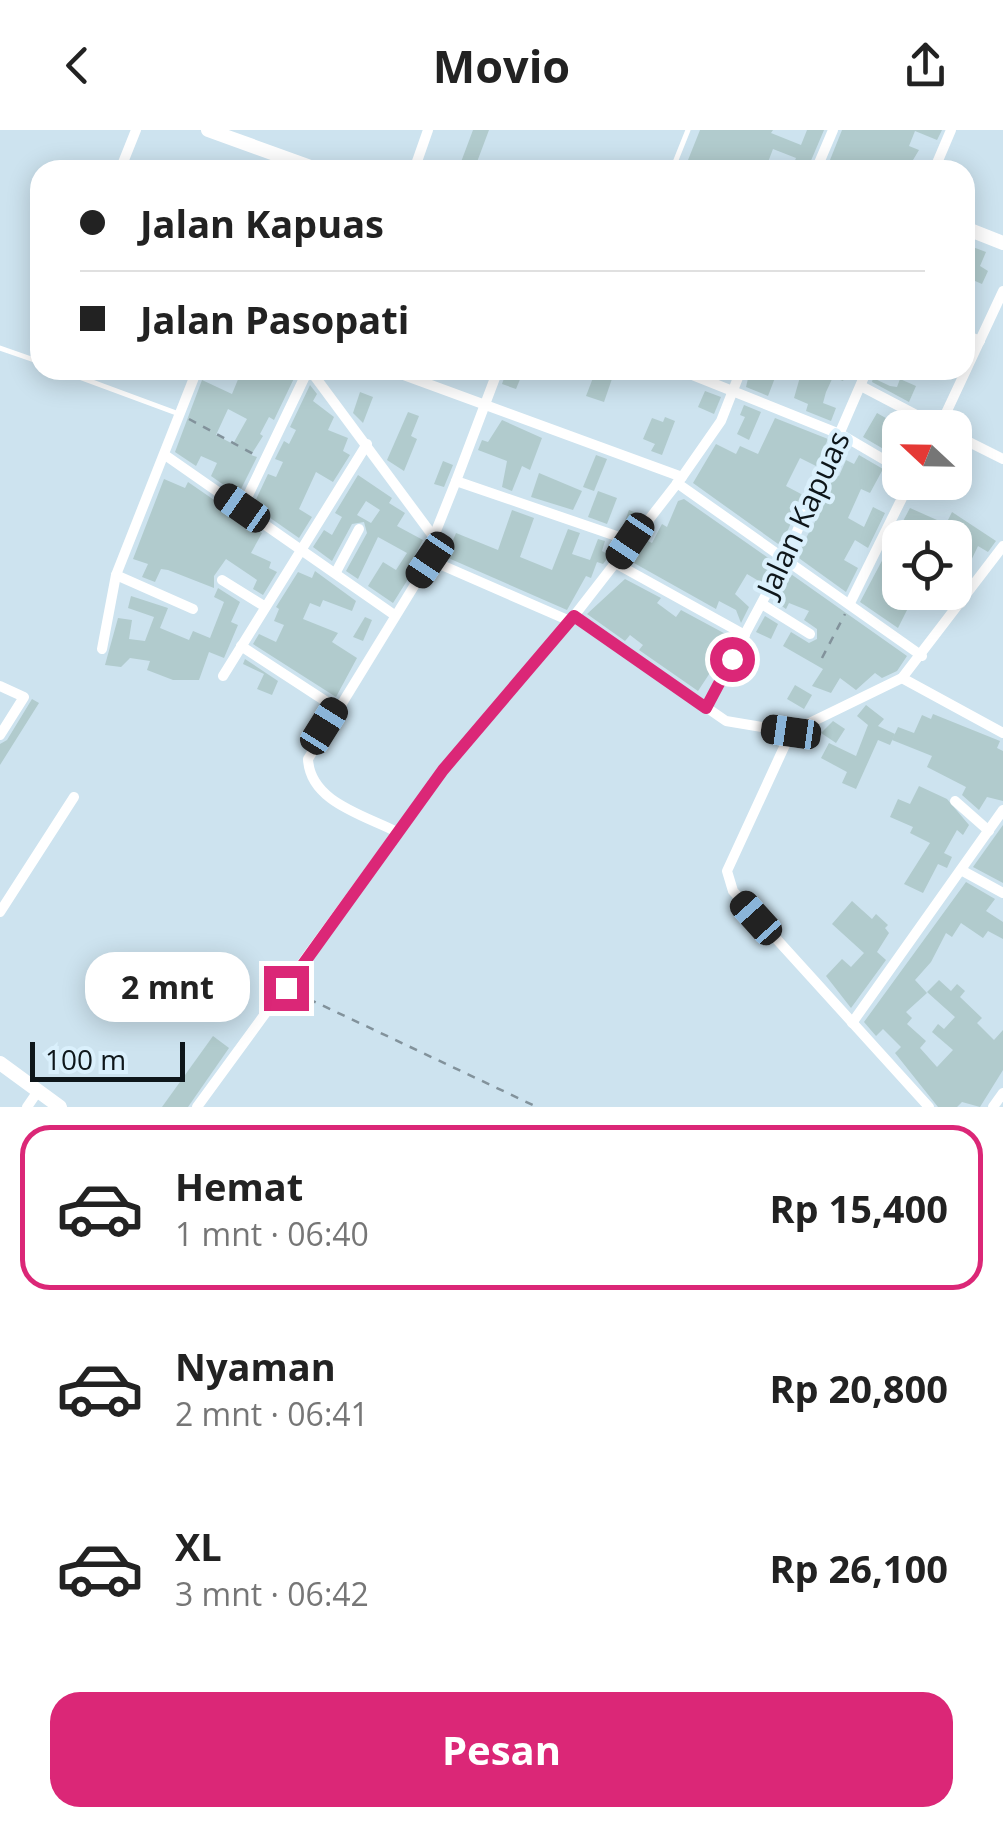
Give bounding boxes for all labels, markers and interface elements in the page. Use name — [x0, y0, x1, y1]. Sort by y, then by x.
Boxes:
text: Movio — [433, 35, 570, 96]
icon: back — [50, 38, 105, 93]
icon: share — [898, 38, 953, 93]
text: Jalan Kapuas — [140, 197, 384, 249]
text: Jalan Pasopati — [140, 293, 409, 345]
north arrow — [882, 410, 972, 500]
map controls — [882, 410, 972, 610]
street label: Jalan Kapuas — [745, 424, 859, 605]
car — [209, 479, 275, 537]
car — [601, 508, 659, 574]
button: locate — [882, 520, 972, 610]
car — [401, 527, 459, 593]
route start — [710, 637, 755, 682]
car — [295, 693, 353, 759]
car — [759, 713, 823, 751]
car — [725, 886, 787, 950]
callout: 2 mnt — [86, 953, 251, 1023]
text: 2 mnt — [121, 965, 214, 1008]
route end — [264, 966, 309, 1011]
scale bar — [30, 1037, 185, 1081]
text: 100 m — [45, 1040, 126, 1078]
text: Hemat — [175, 1160, 303, 1212]
icon: car — [55, 1163, 145, 1253]
text: Rp 15,400 — [770, 1182, 948, 1234]
text: 1 mnt · 06:40 — [175, 1212, 369, 1255]
text: Nyaman — [175, 1340, 336, 1392]
icon: car — [55, 1343, 145, 1433]
text: Rp 20,800 — [770, 1362, 948, 1414]
text: 2 mnt · 06:41 — [175, 1392, 369, 1435]
text: XL — [175, 1520, 222, 1572]
icon: car — [55, 1523, 145, 1613]
text: Rp 26,100 — [770, 1542, 948, 1594]
text: 3 mnt · 06:42 — [175, 1572, 369, 1615]
button: Pesan — [50, 1692, 953, 1807]

